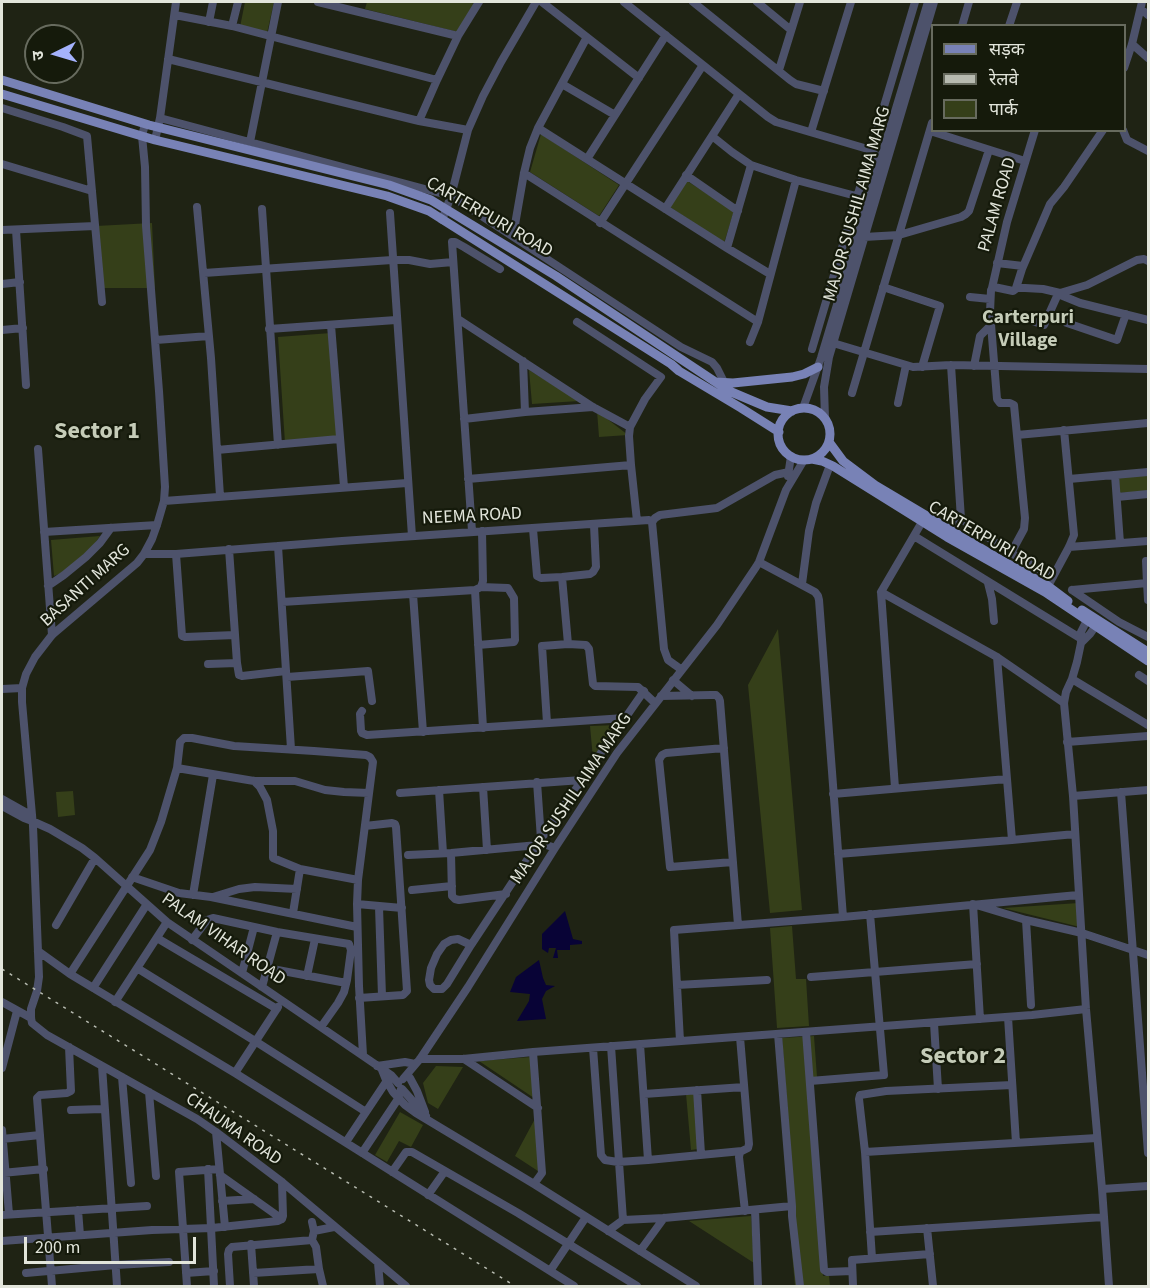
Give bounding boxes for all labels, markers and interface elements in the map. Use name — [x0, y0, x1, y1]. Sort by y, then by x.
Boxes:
north arrow — [24, 24, 84, 84]
legend — [931, 24, 1126, 132]
text: सड़क — [989, 37, 1025, 62]
text: उ — [27, 50, 49, 61]
text: रेलवे — [989, 67, 1019, 92]
text: पार्क — [989, 97, 1018, 122]
street label: MAJOR SUSHIL AIMA MARG — [820, 104, 896, 304]
street label: PALAM ROAD — [974, 155, 1022, 255]
street label: CARTERPURI ROAD — [422, 173, 556, 263]
district label: Carterpuri Village — [982, 307, 1074, 354]
district label: Sector 1 — [54, 419, 140, 447]
street label: CARTERPURI ROAD — [924, 497, 1058, 587]
street label: NEEMA ROAD — [422, 504, 522, 530]
street label: BASANTI MARG — [37, 540, 135, 632]
street label: MAJOR SUSHIL AIMA MARG — [507, 709, 637, 889]
street label: PALAM VIHAR ROAD — [157, 889, 289, 991]
district label: Sector 2 — [920, 1044, 1006, 1072]
street label: CHAUMA ROAD — [181, 1089, 285, 1171]
scale bar — [27, 1225, 200, 1263]
text: 200 m — [35, 1235, 80, 1260]

